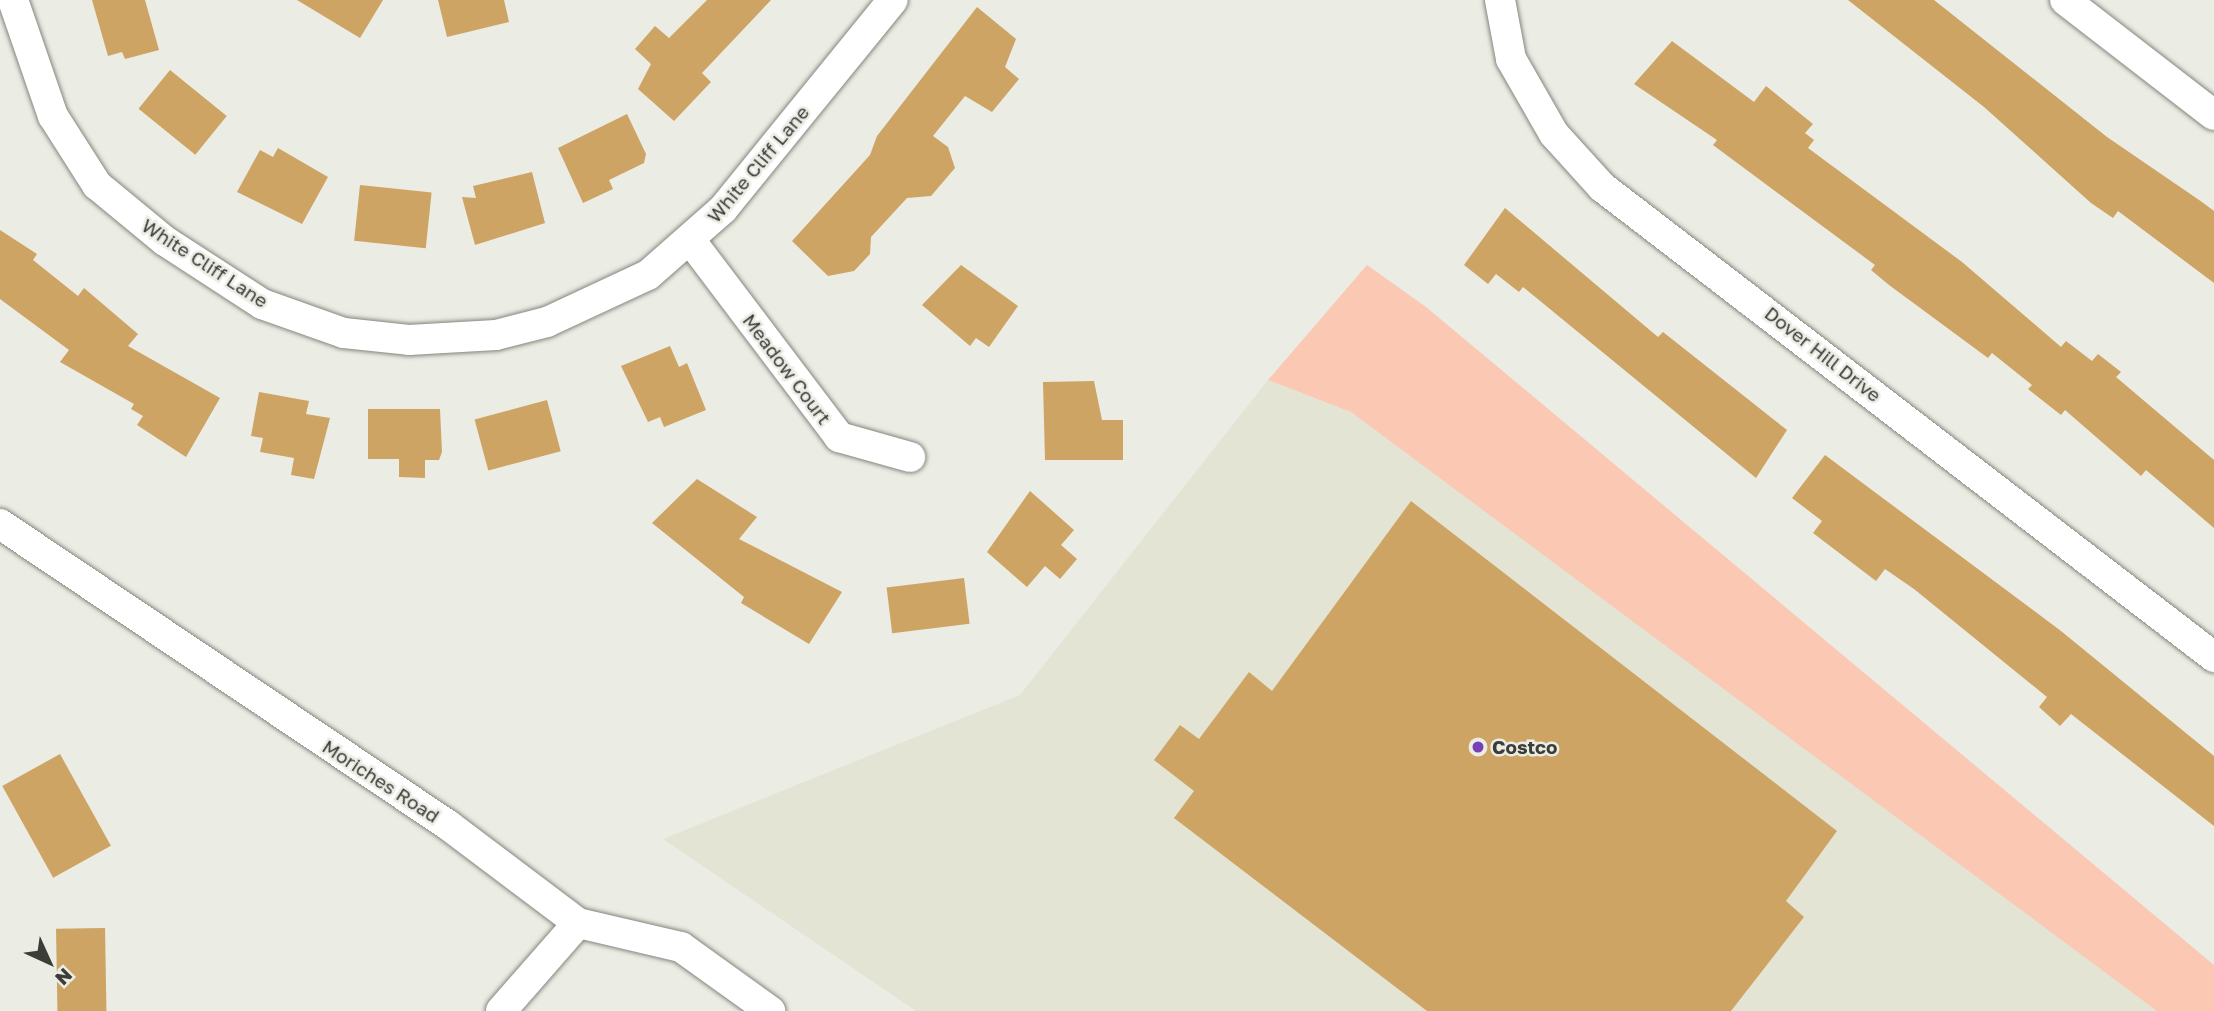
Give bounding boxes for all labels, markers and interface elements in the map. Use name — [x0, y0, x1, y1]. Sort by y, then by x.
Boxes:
street label: White Cliff Lane — [702, 101, 814, 227]
street label: White Cliff Lane — [138, 214, 272, 312]
street label: Dover Hill Drive — [1760, 302, 1886, 406]
street label: Meadow Court — [738, 309, 836, 429]
street label: Moriches Road — [318, 735, 444, 827]
place label: Costco — [1492, 736, 1557, 758]
marker: Costco — [1470, 739, 1486, 755]
north arrow — [14, 927, 84, 997]
text: N — [51, 964, 77, 990]

